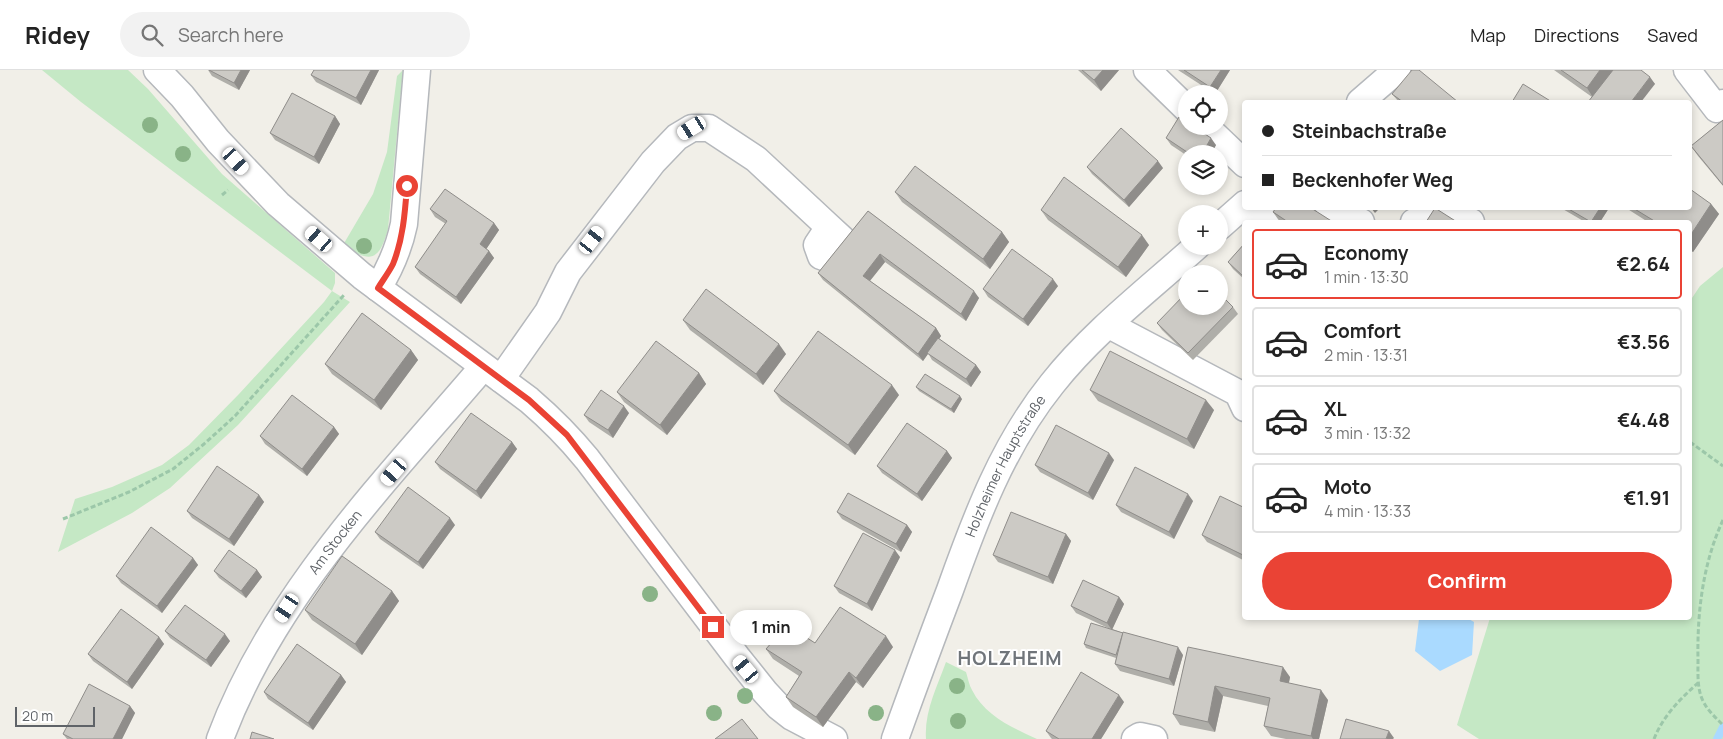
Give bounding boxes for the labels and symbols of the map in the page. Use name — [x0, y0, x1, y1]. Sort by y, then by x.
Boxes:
car — [675, 114, 708, 142]
car — [220, 145, 251, 177]
route start — [396, 175, 418, 197]
car — [302, 223, 335, 255]
car — [576, 224, 607, 256]
street label: Holzheimer Hauptstraße — [960, 391, 1050, 540]
car — [378, 456, 409, 488]
street label: Am Stocken — [304, 506, 366, 578]
car — [272, 591, 301, 625]
callout: 1 min — [730, 610, 813, 644]
route end — [702, 616, 724, 638]
district label: HOLZHEIM — [957, 645, 1063, 671]
car — [730, 653, 761, 685]
scale bar — [15, 704, 95, 727]

